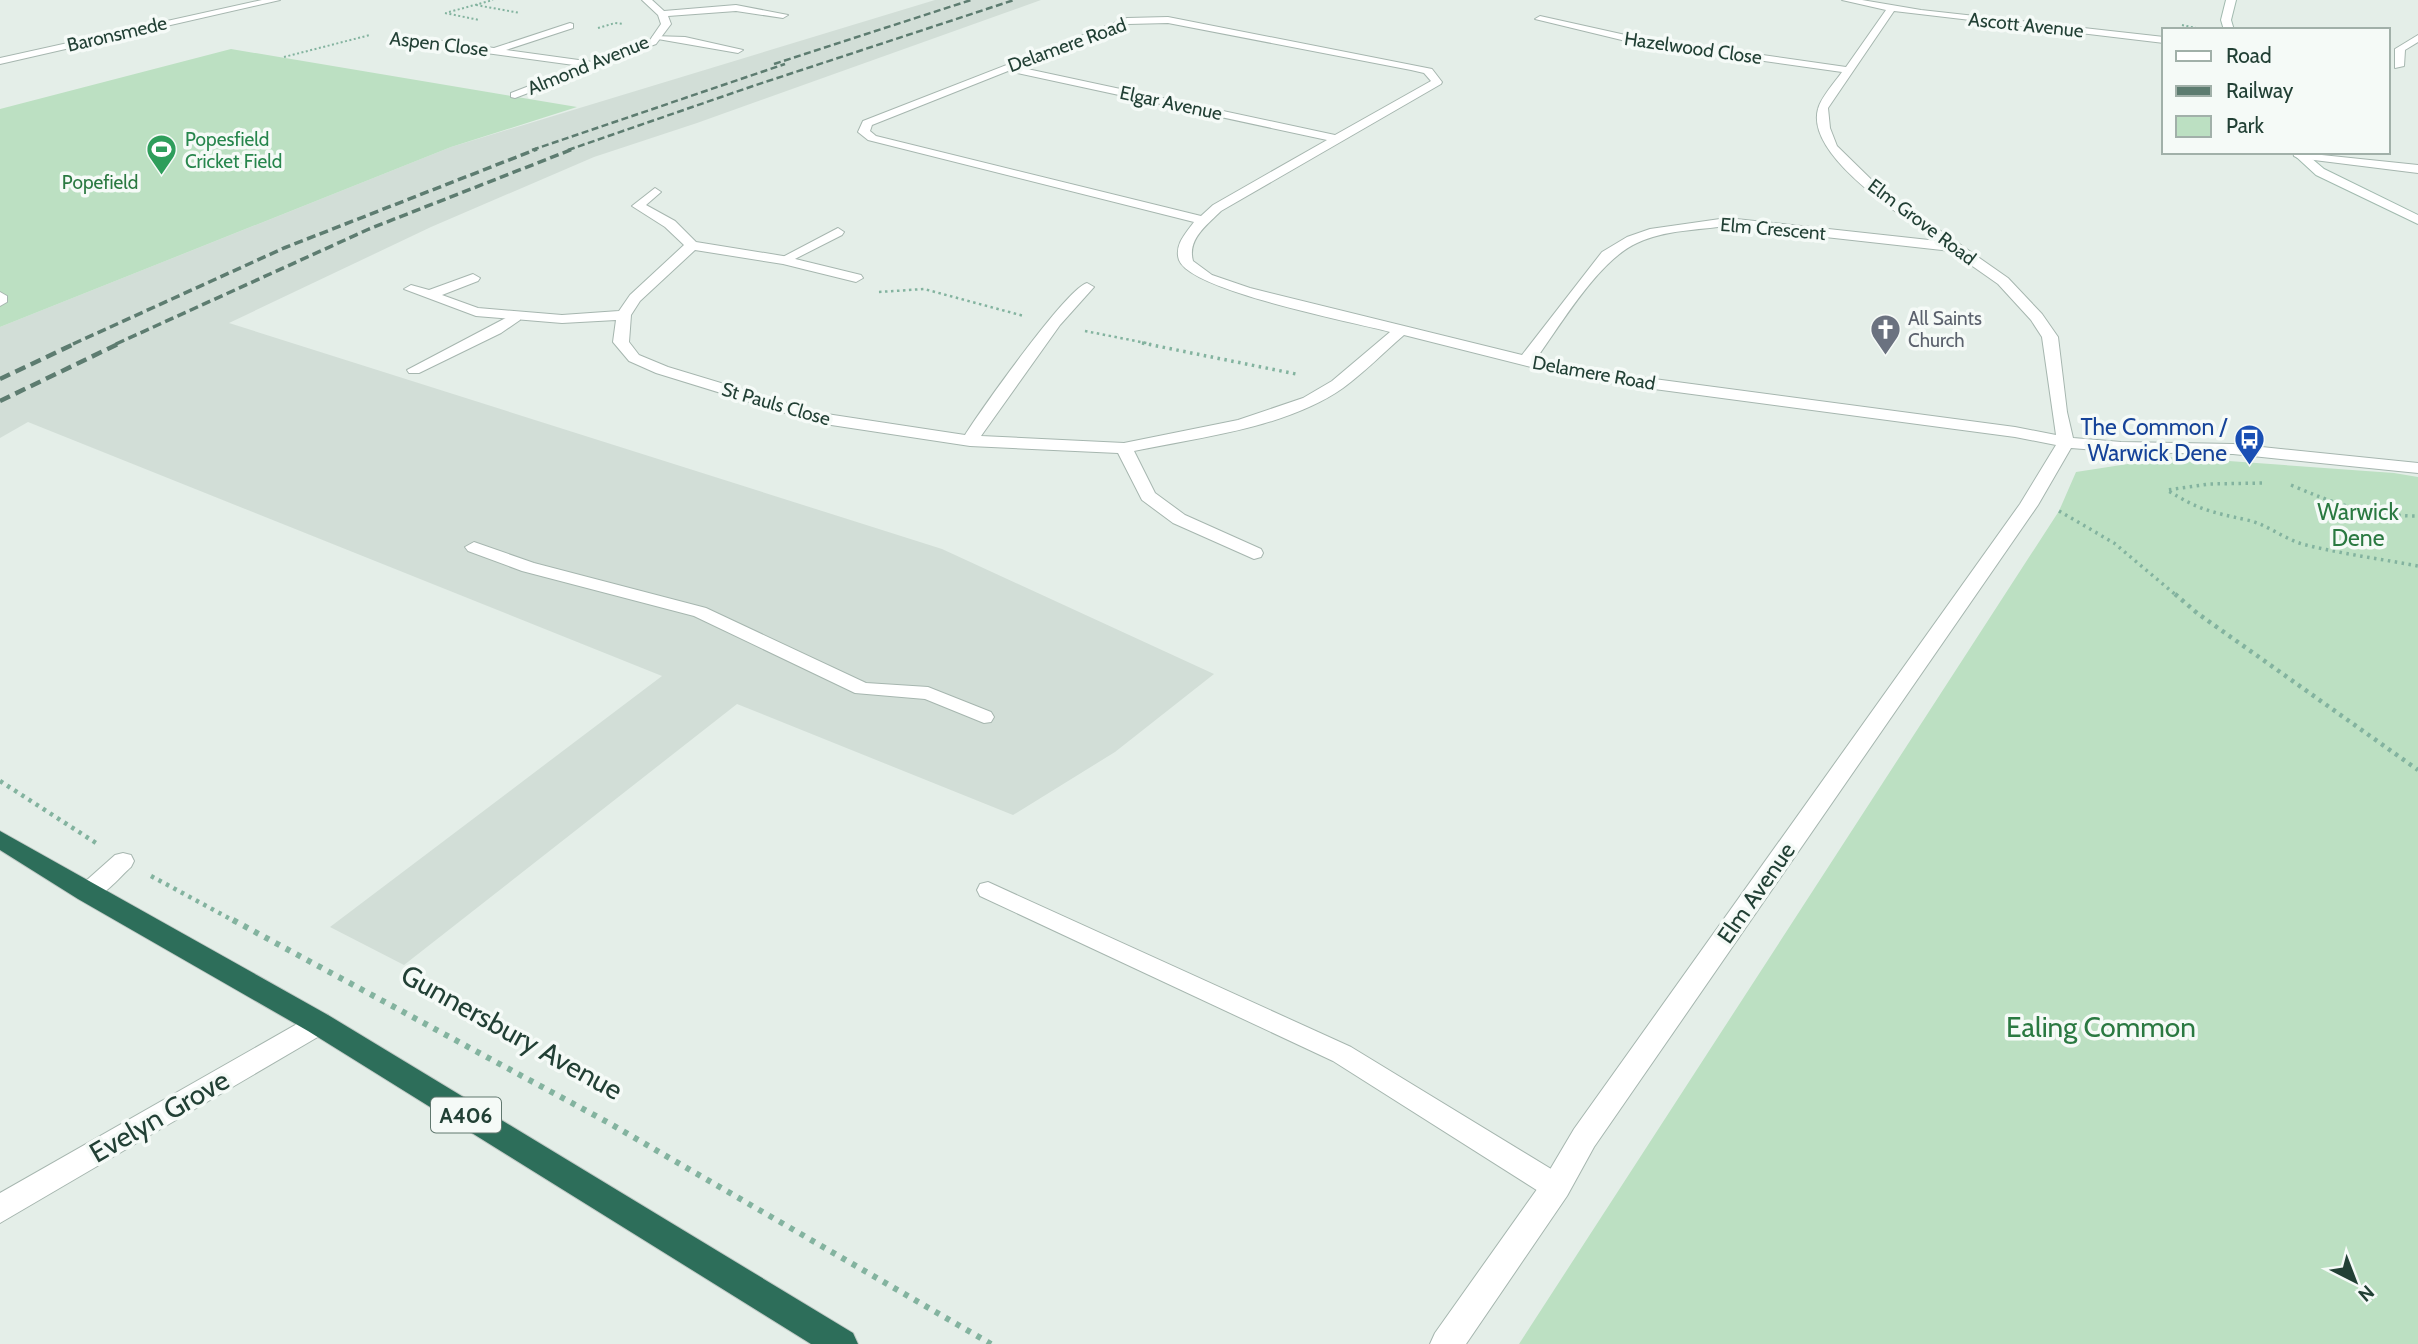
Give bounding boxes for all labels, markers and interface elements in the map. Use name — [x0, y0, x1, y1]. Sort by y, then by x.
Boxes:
street label: Ascott Avenue — [1967, 8, 2085, 43]
street label: Baronsmede — [65, 11, 169, 57]
street label: Delamere Road — [1005, 13, 1129, 77]
street label: Aspen Close — [389, 27, 490, 61]
street label: Hazelwood Close — [1623, 27, 1764, 69]
legend — [2162, 28, 2390, 154]
street label: Almond Avenue — [524, 30, 652, 100]
text: Road — [2226, 43, 2272, 68]
text: Railway — [2226, 78, 2294, 103]
street label: Elgar Avenue — [1118, 81, 1225, 125]
text: Park — [2226, 113, 2264, 138]
place label: Popesfield Cricket Field — [185, 128, 282, 173]
sports icon: Popesfield Cricket Field — [145, 133, 179, 177]
park label: Popefield — [62, 171, 138, 194]
street label: Elm Grove Road — [1864, 174, 1980, 270]
street label: Elm Crescent — [1719, 213, 1827, 245]
place label: All Saints Church — [1908, 307, 1982, 352]
church icon: All Saints Church — [1868, 312, 1902, 356]
street label: Delamere Road — [1531, 351, 1657, 395]
street label: St Pauls Close — [719, 378, 833, 431]
place label: The Common / Warwick Dene — [2081, 413, 2229, 467]
bus stop icon: The Common / Warwick Dene — [2233, 423, 2267, 467]
park label: Warwick Dene — [2317, 498, 2399, 552]
street label: Elm Avenue — [1711, 837, 1801, 949]
street label: Gunnersbury Avenue — [395, 957, 629, 1107]
park label: Ealing Common — [2006, 1010, 2196, 1044]
street label: Evelyn Grove — [83, 1062, 235, 1170]
road number: A406 — [431, 1098, 501, 1132]
north arrow — [2320, 1246, 2390, 1316]
text: N — [2353, 1280, 2379, 1306]

